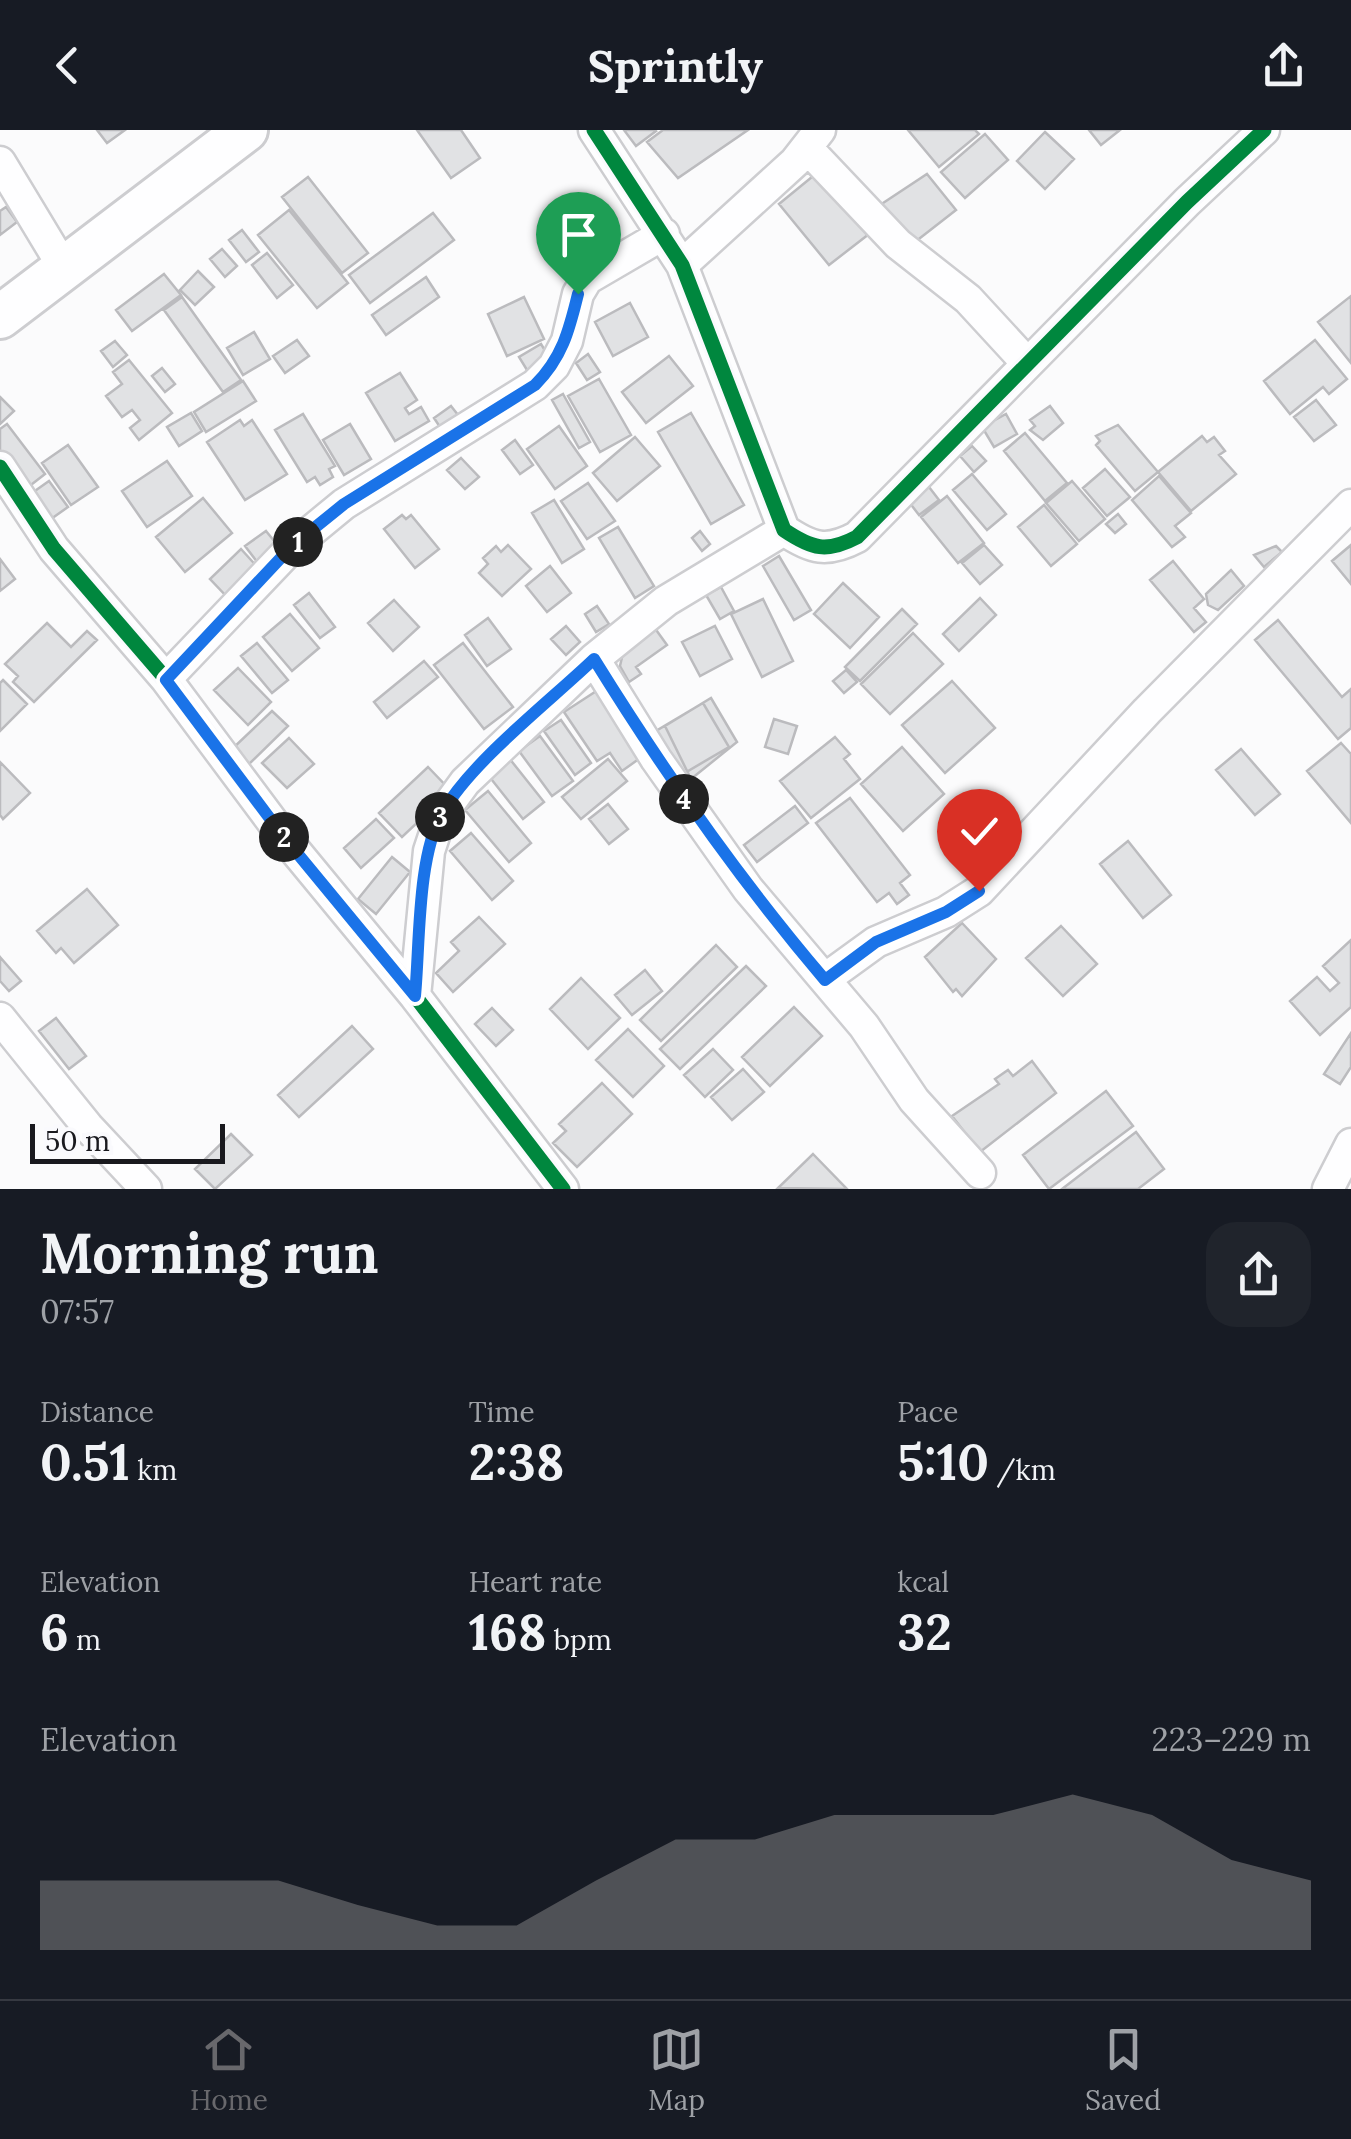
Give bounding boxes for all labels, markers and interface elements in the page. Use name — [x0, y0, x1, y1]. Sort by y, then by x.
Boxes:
text: Sprintly — [588, 37, 763, 94]
icon: back — [40, 38, 95, 93]
icon: share — [1256, 38, 1311, 93]
pin — [536, 192, 621, 295]
icon: arrive — [551, 207, 606, 262]
pin: 1 — [273, 517, 323, 567]
text: 1 — [292, 524, 304, 560]
pin: 4 — [659, 774, 709, 824]
text: 4 — [676, 781, 692, 817]
pin — [937, 789, 1022, 892]
pin: 3 — [415, 792, 465, 842]
text: 3 — [432, 799, 448, 835]
icon: check — [952, 804, 1007, 859]
pin: 2 — [259, 812, 309, 862]
text: 2 — [277, 819, 291, 855]
scale bar — [30, 1119, 225, 1164]
text: 50 m — [45, 1123, 110, 1159]
text: Morning run — [40, 1218, 378, 1288]
button: share — [1206, 1222, 1311, 1327]
text: 07:57 — [40, 1291, 114, 1332]
text: Distance — [40, 1394, 154, 1430]
text: Time — [469, 1394, 535, 1430]
text: Pace — [897, 1394, 958, 1430]
text: 0.51 — [40, 1430, 130, 1494]
text: 2:38 — [469, 1430, 564, 1494]
text: 5:10 — [897, 1430, 989, 1494]
text: km — [130, 1452, 177, 1488]
text: /km — [989, 1452, 1056, 1488]
text: Elevation — [40, 1564, 160, 1600]
text: Heart rate — [469, 1564, 602, 1600]
text: kcal — [897, 1564, 949, 1600]
text: 6 — [40, 1600, 69, 1664]
text: 168 — [469, 1600, 546, 1664]
text: 32 — [897, 1600, 952, 1664]
text: m — [69, 1622, 101, 1658]
text: bpm — [546, 1622, 612, 1658]
text: Elevation — [40, 1719, 177, 1760]
text: 223–229 m — [1152, 1719, 1311, 1760]
tab: Home — [190, 2022, 268, 2118]
tab: Map — [648, 2022, 705, 2118]
tab: Saved — [1085, 2022, 1161, 2118]

